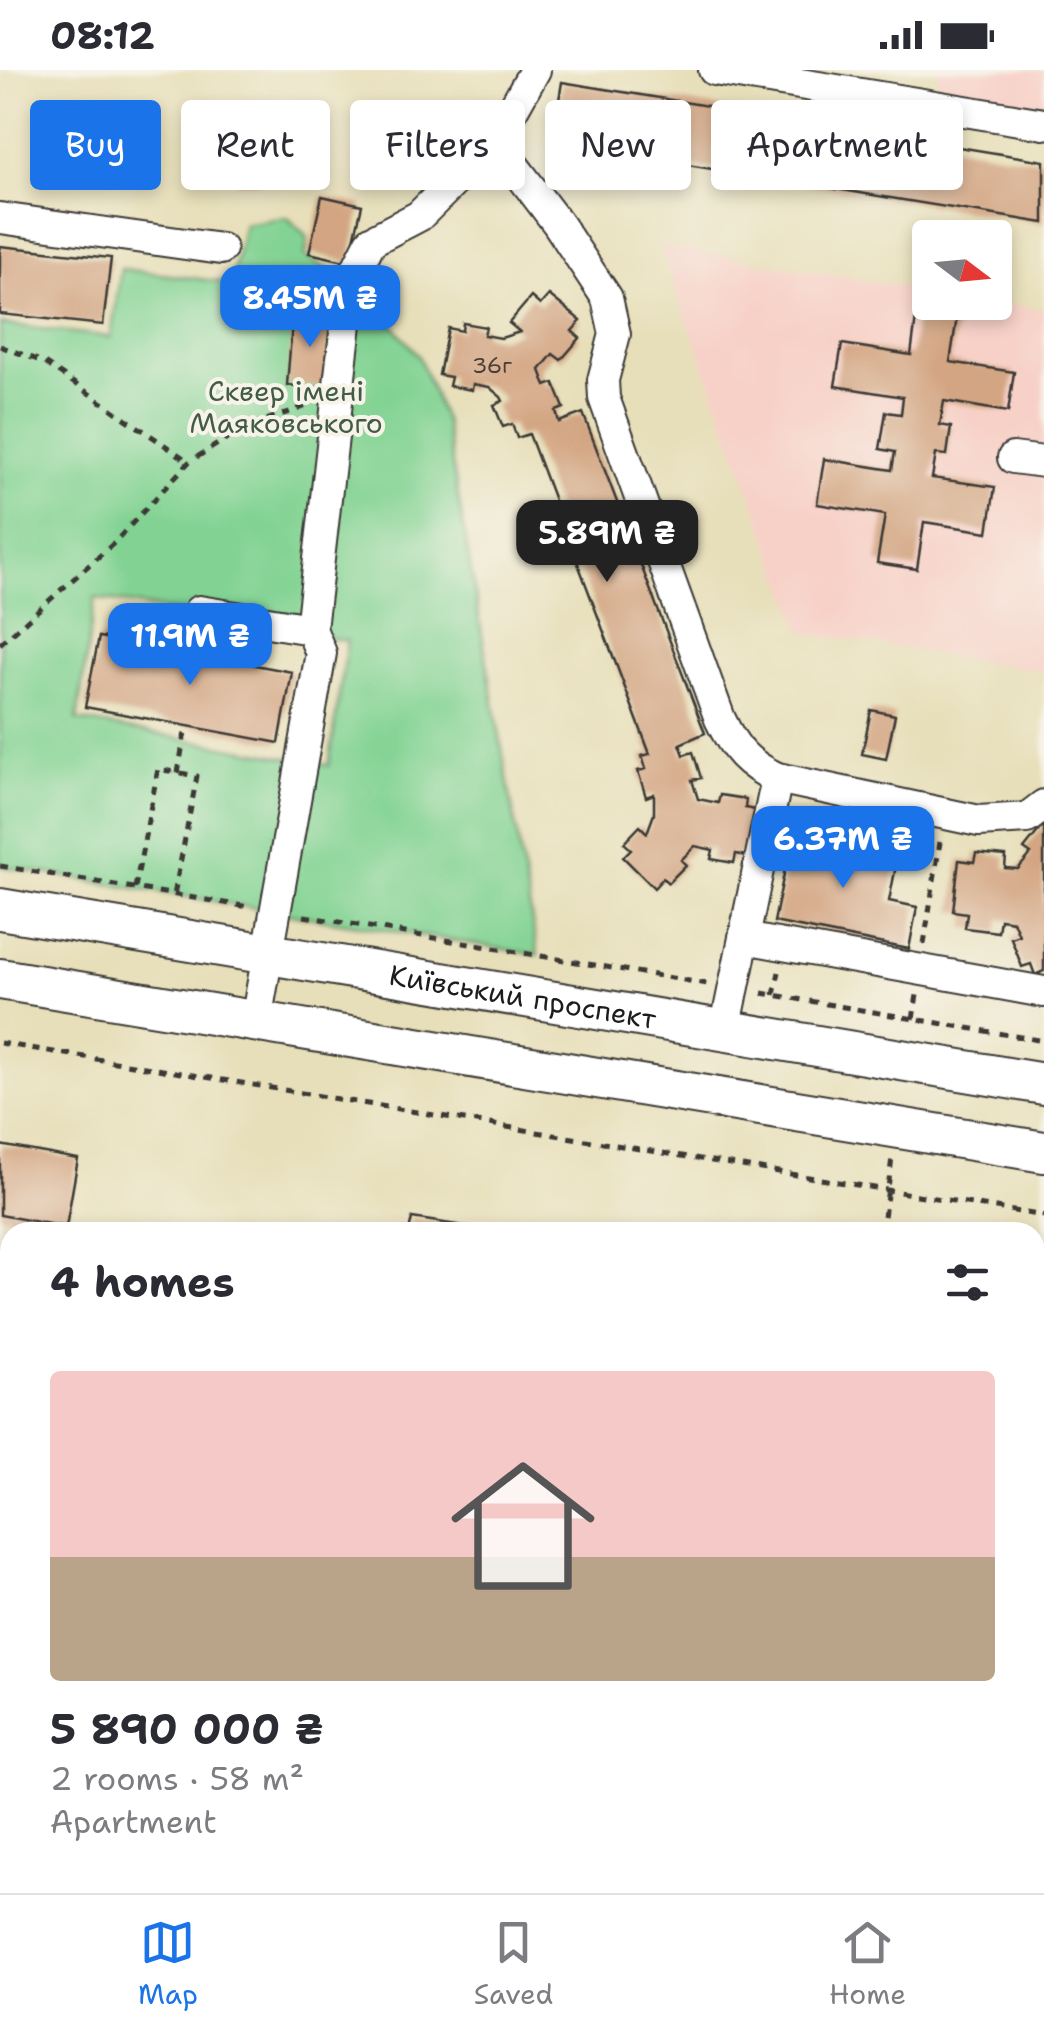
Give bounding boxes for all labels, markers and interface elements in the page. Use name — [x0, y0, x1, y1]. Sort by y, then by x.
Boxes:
text: 08:12 — [50, 10, 155, 61]
chip: Buy — [30, 100, 161, 190]
chip: Rent — [181, 100, 330, 190]
chip: Filters — [350, 100, 525, 190]
chip: New — [545, 100, 691, 190]
chip: Apartment — [711, 100, 963, 190]
north arrow — [912, 220, 1012, 320]
map controls — [912, 220, 1012, 320]
pin: 8.45M ₴ — [218, 265, 402, 350]
text: 8.45M ₴ — [242, 276, 378, 319]
house number: 36г — [472, 351, 512, 380]
park label: Сквер імені Маяковського — [189, 372, 383, 442]
pin: 5.89M ₴ — [515, 500, 699, 585]
text: 5.89M ₴ — [538, 511, 676, 554]
pin: 11.9M ₴ — [98, 603, 282, 688]
text: 11.9M ₴ — [130, 614, 250, 657]
pin: 6.37M ₴ — [751, 806, 935, 891]
text: 6.37M ₴ — [773, 817, 913, 860]
street label: Київський проспект — [387, 956, 660, 1038]
text: 4 homes — [50, 1254, 235, 1310]
icon: filters — [940, 1255, 995, 1310]
icon: home — [433, 1436, 613, 1616]
text: 5 890 000 ₴ — [50, 1701, 324, 1757]
text: 2 rooms · 58 m² — [50, 1757, 304, 1800]
text: Apartment — [50, 1800, 217, 1843]
tab: Map — [138, 1915, 198, 2013]
tab: Saved — [474, 1915, 553, 2013]
tab: Home — [829, 1915, 906, 2013]

